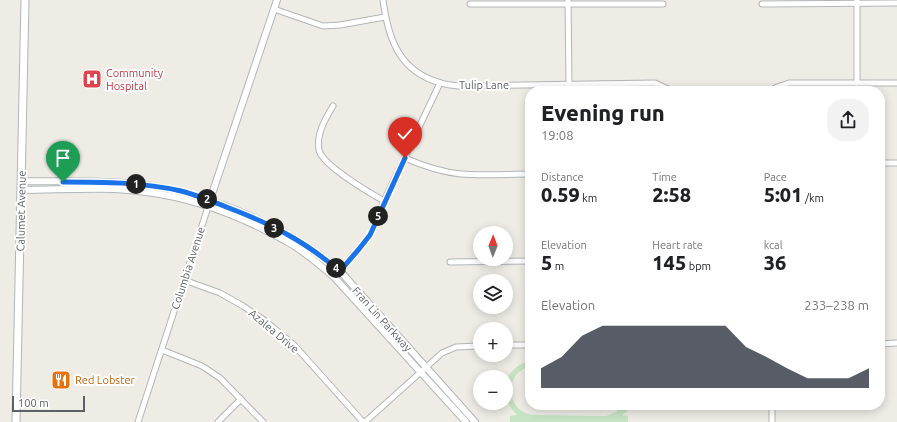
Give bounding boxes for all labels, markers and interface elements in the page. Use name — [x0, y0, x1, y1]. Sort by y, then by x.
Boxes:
place label: Community Hospital — [106, 67, 164, 92]
hospital icon: Community Hospital — [81, 68, 103, 90]
street label: Tulip Lane — [459, 79, 509, 91]
button: share — [827, 99, 869, 141]
text: Evening run — [541, 100, 665, 125]
pin — [388, 117, 422, 158]
icon: check — [394, 123, 416, 145]
text: 19:08 — [541, 128, 574, 142]
pin — [46, 141, 80, 182]
icon: arrive — [52, 147, 74, 169]
street label: Calumet Avenue — [14, 170, 28, 252]
text: Distance — [541, 171, 584, 183]
text: Time — [652, 171, 677, 183]
text: Pace — [764, 171, 787, 183]
pin: 1 — [126, 174, 146, 194]
text: 1 — [133, 178, 139, 190]
text: 0.59 — [541, 183, 580, 206]
text: 2:58 — [652, 183, 691, 206]
text: 5:01 — [764, 183, 802, 206]
pin: 2 — [197, 189, 217, 209]
text: km — [580, 192, 597, 204]
text: /km — [802, 192, 824, 204]
text: 2 — [204, 193, 210, 205]
pin: 5 — [368, 206, 388, 226]
text: 5 — [375, 210, 381, 222]
pin: 3 — [264, 218, 284, 238]
text: 3 — [271, 222, 277, 234]
street label: Columbia Avenue — [169, 225, 207, 311]
north arrow — [473, 226, 513, 266]
map controls — [473, 226, 513, 410]
text: Elevation — [541, 239, 587, 251]
text: Heart rate — [652, 239, 703, 251]
text: kcal — [764, 239, 783, 251]
text: 5 — [541, 251, 552, 274]
text: 145 — [652, 251, 686, 274]
text: 36 — [764, 251, 786, 274]
pin: 4 — [326, 258, 346, 278]
text: m — [552, 260, 564, 272]
text: bpm — [686, 260, 711, 272]
text: 4 — [333, 262, 339, 274]
button: layers — [473, 274, 513, 314]
street label: Fran Lin Parkway — [350, 284, 415, 354]
text: Elevation — [541, 298, 595, 312]
text: 233–238 m — [804, 298, 869, 312]
street label: Azalea Drive — [247, 307, 301, 355]
button: + — [473, 322, 513, 362]
restaurant icon: Red Lobster — [50, 369, 72, 391]
button: − — [473, 370, 513, 410]
place label: Red Lobster — [75, 374, 135, 386]
scale bar — [12, 394, 85, 413]
text: 100 m — [18, 397, 49, 409]

